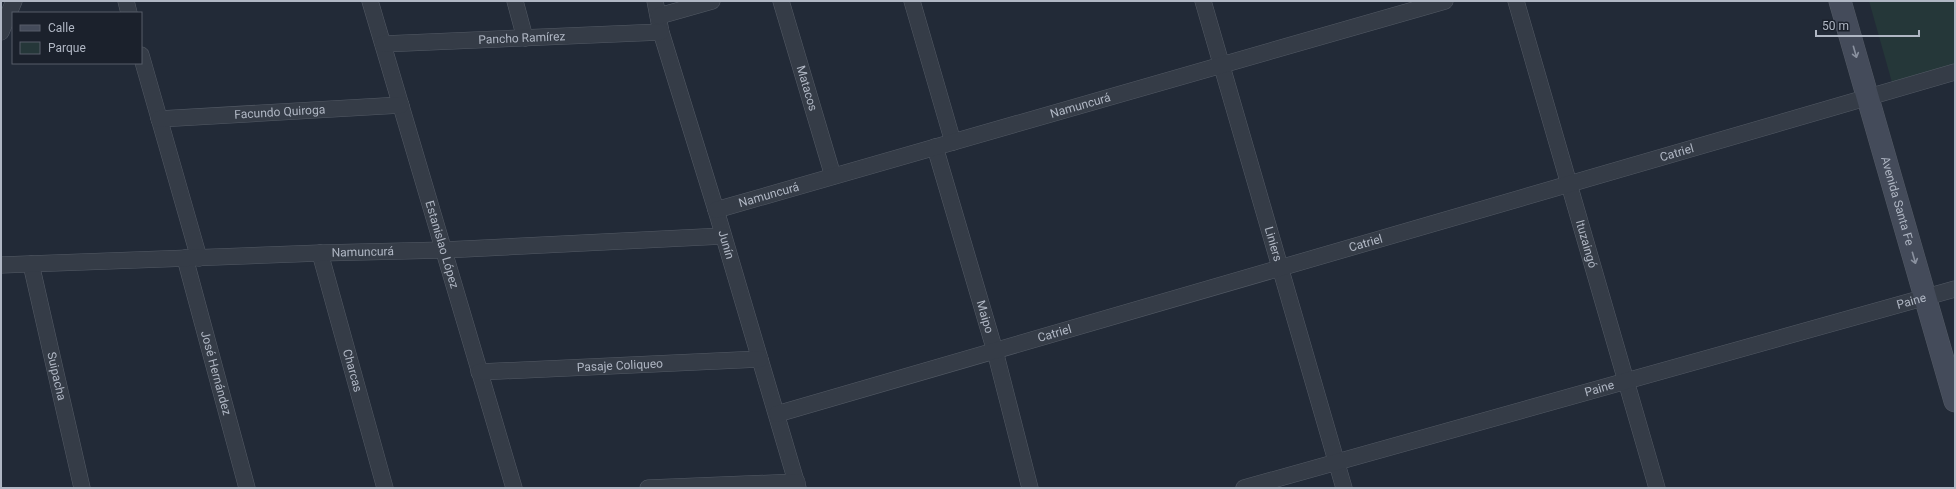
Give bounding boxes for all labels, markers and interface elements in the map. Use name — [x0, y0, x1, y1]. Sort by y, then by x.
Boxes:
legend — [12, 12, 142, 64]
scale bar — [1816, 12, 1919, 38]
text: 50 m — [1822, 19, 1849, 33]
text: Calle — [48, 21, 75, 35]
street label: Pancho Ramírez — [478, 29, 566, 47]
text: Parque — [48, 41, 86, 55]
one-way arrow — [1852, 45, 1859, 58]
street label: Matacos — [794, 64, 820, 113]
street label: Namuncurá — [1049, 90, 1112, 121]
street label: Facundo Quiroga — [234, 102, 326, 122]
street label: Catriel — [1658, 141, 1695, 164]
street label: Avenida Santa Fe — [1878, 155, 1917, 247]
street label: Namuncurá — [737, 180, 801, 210]
street label: Estanislao López — [422, 199, 462, 290]
street label: Ituzaingó — [1573, 218, 1600, 270]
street label: Liniers — [1262, 225, 1285, 263]
street label: Junín — [715, 229, 737, 261]
street label: Catriel — [1347, 232, 1384, 255]
street label: Namuncurá — [332, 244, 394, 260]
one-way arrow — [1911, 251, 1918, 264]
street label: Paine — [1895, 290, 1928, 312]
street label: Maipo — [973, 299, 996, 335]
street label: Catriel — [1036, 322, 1073, 345]
street label: José Hernández — [198, 329, 234, 417]
street label: Charcas — [340, 348, 365, 394]
street label: Suipacha — [44, 351, 69, 402]
street label: Pasaje Coliqueo — [576, 356, 663, 374]
street label: Paine — [1583, 378, 1616, 399]

